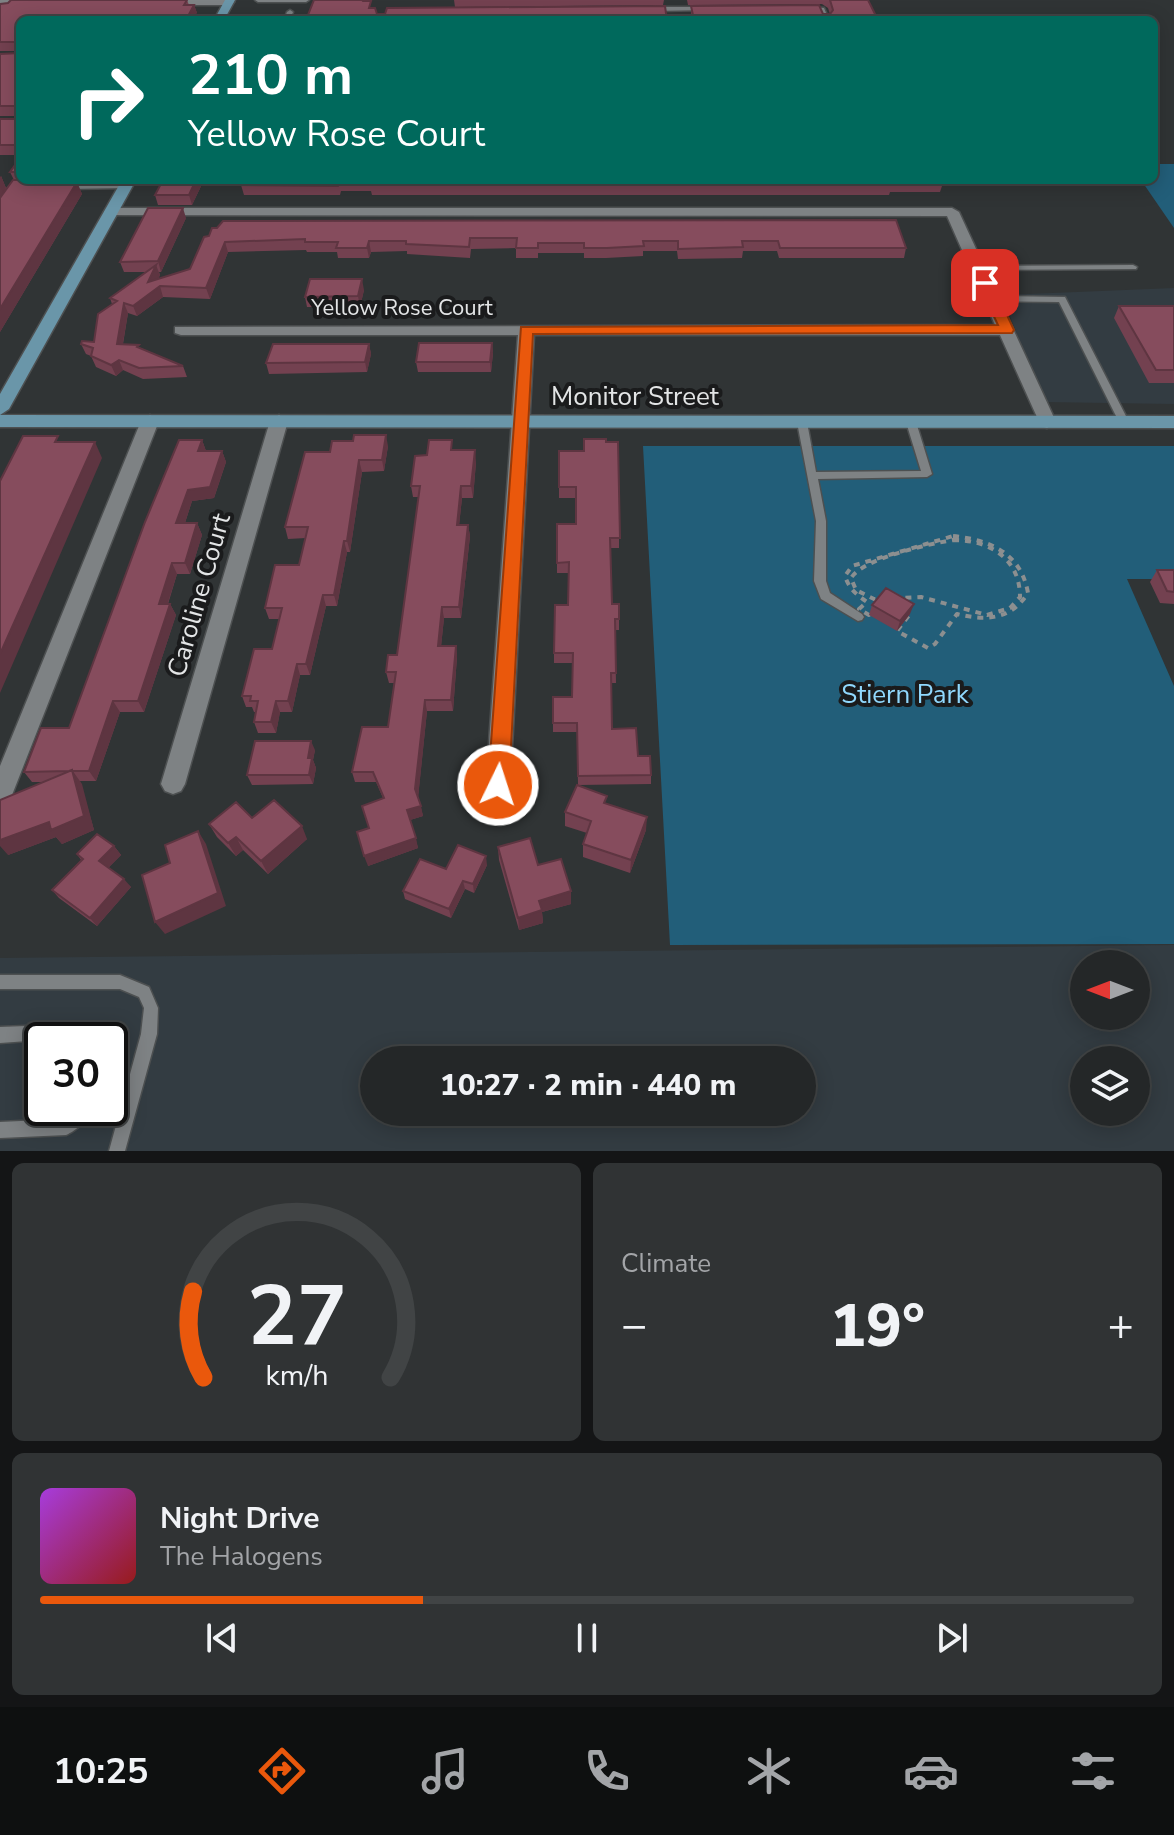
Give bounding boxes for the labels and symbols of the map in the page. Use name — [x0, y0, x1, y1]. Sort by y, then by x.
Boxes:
pin — [951, 249, 1019, 317]
street label: Yellow Rose Court — [310, 293, 493, 323]
street label: Monitor Street — [551, 379, 720, 414]
street label: Caroline Court — [159, 508, 239, 681]
park label: Stiern Park — [841, 677, 970, 712]
position arrow — [456, 743, 540, 827]
north arrow — [1070, 950, 1150, 1030]
speed limit sign: 30 — [24, 1022, 128, 1126]

